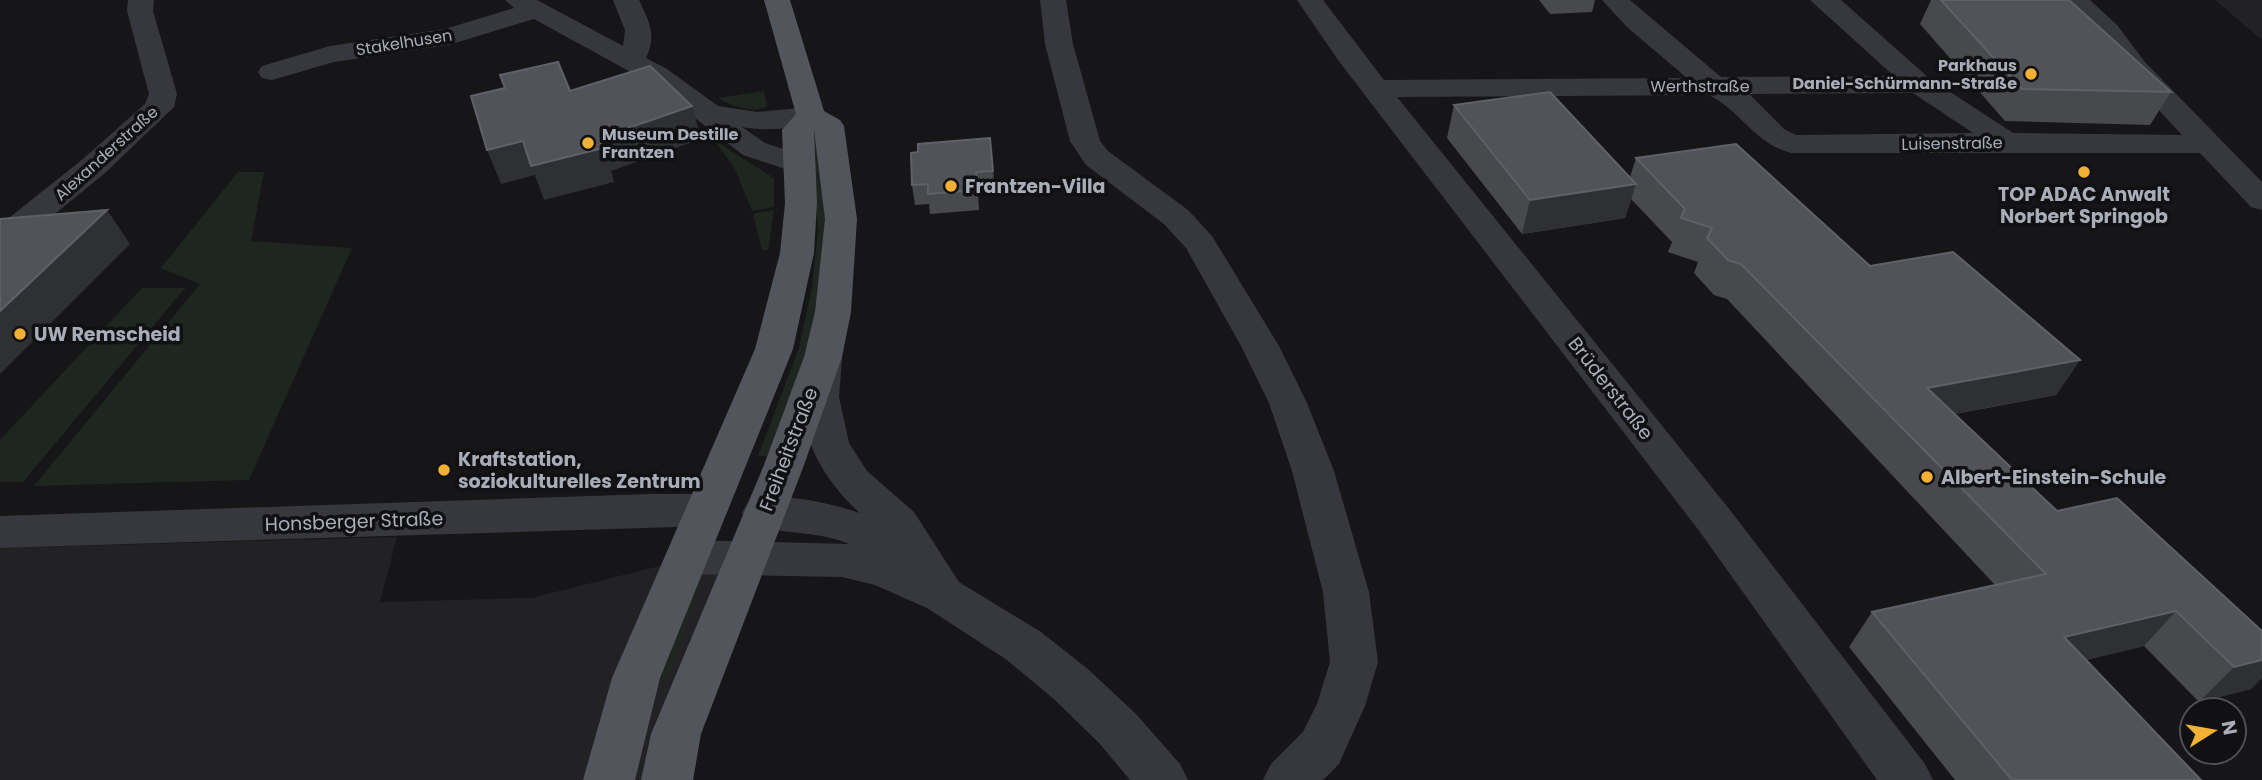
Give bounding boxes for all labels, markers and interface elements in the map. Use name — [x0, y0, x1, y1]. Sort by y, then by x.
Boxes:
street label: Stakelhusen — [354, 24, 454, 61]
place label: Parkhaus Daniel-Schürmann-Straße — [1792, 54, 2017, 95]
marker: Parkhaus Daniel-Schürmann-Straße — [2023, 66, 2039, 82]
street label: Werthstraße — [1650, 75, 1750, 98]
street label: Alexanderstraße — [50, 101, 163, 206]
place label: Museum Destille Frantzen — [602, 123, 738, 164]
street label: Luisenstraße — [1901, 131, 2003, 156]
marker: Museum Destille Frantzen — [580, 135, 596, 151]
marker: TOP ADAC Anwalt Norbert Springob — [2076, 164, 2092, 180]
place label: Frantzen-Villa — [965, 173, 1106, 200]
marker: Frantzen-Villa — [943, 178, 959, 194]
place label: TOP ADAC Anwalt Norbert Springob — [1998, 181, 2170, 230]
place label: UW Remscheid — [34, 321, 181, 348]
marker: UW Remscheid — [12, 326, 28, 342]
street label: Brüderstraße — [1562, 331, 1659, 446]
street label: Freiheitstraße — [753, 384, 824, 515]
place label: Kraftstation, soziokulturelles Zentrum — [458, 446, 701, 495]
marker: Kraftstation, soziokulturelles Zentrum — [436, 462, 452, 478]
place label: Albert-Einstein-Schule — [1941, 464, 2167, 491]
marker: Albert-Einstein-Schule — [1919, 469, 1935, 485]
street label: Honsberger Straße — [264, 505, 444, 538]
north arrow — [2178, 696, 2248, 766]
text: N — [2215, 718, 2244, 737]

